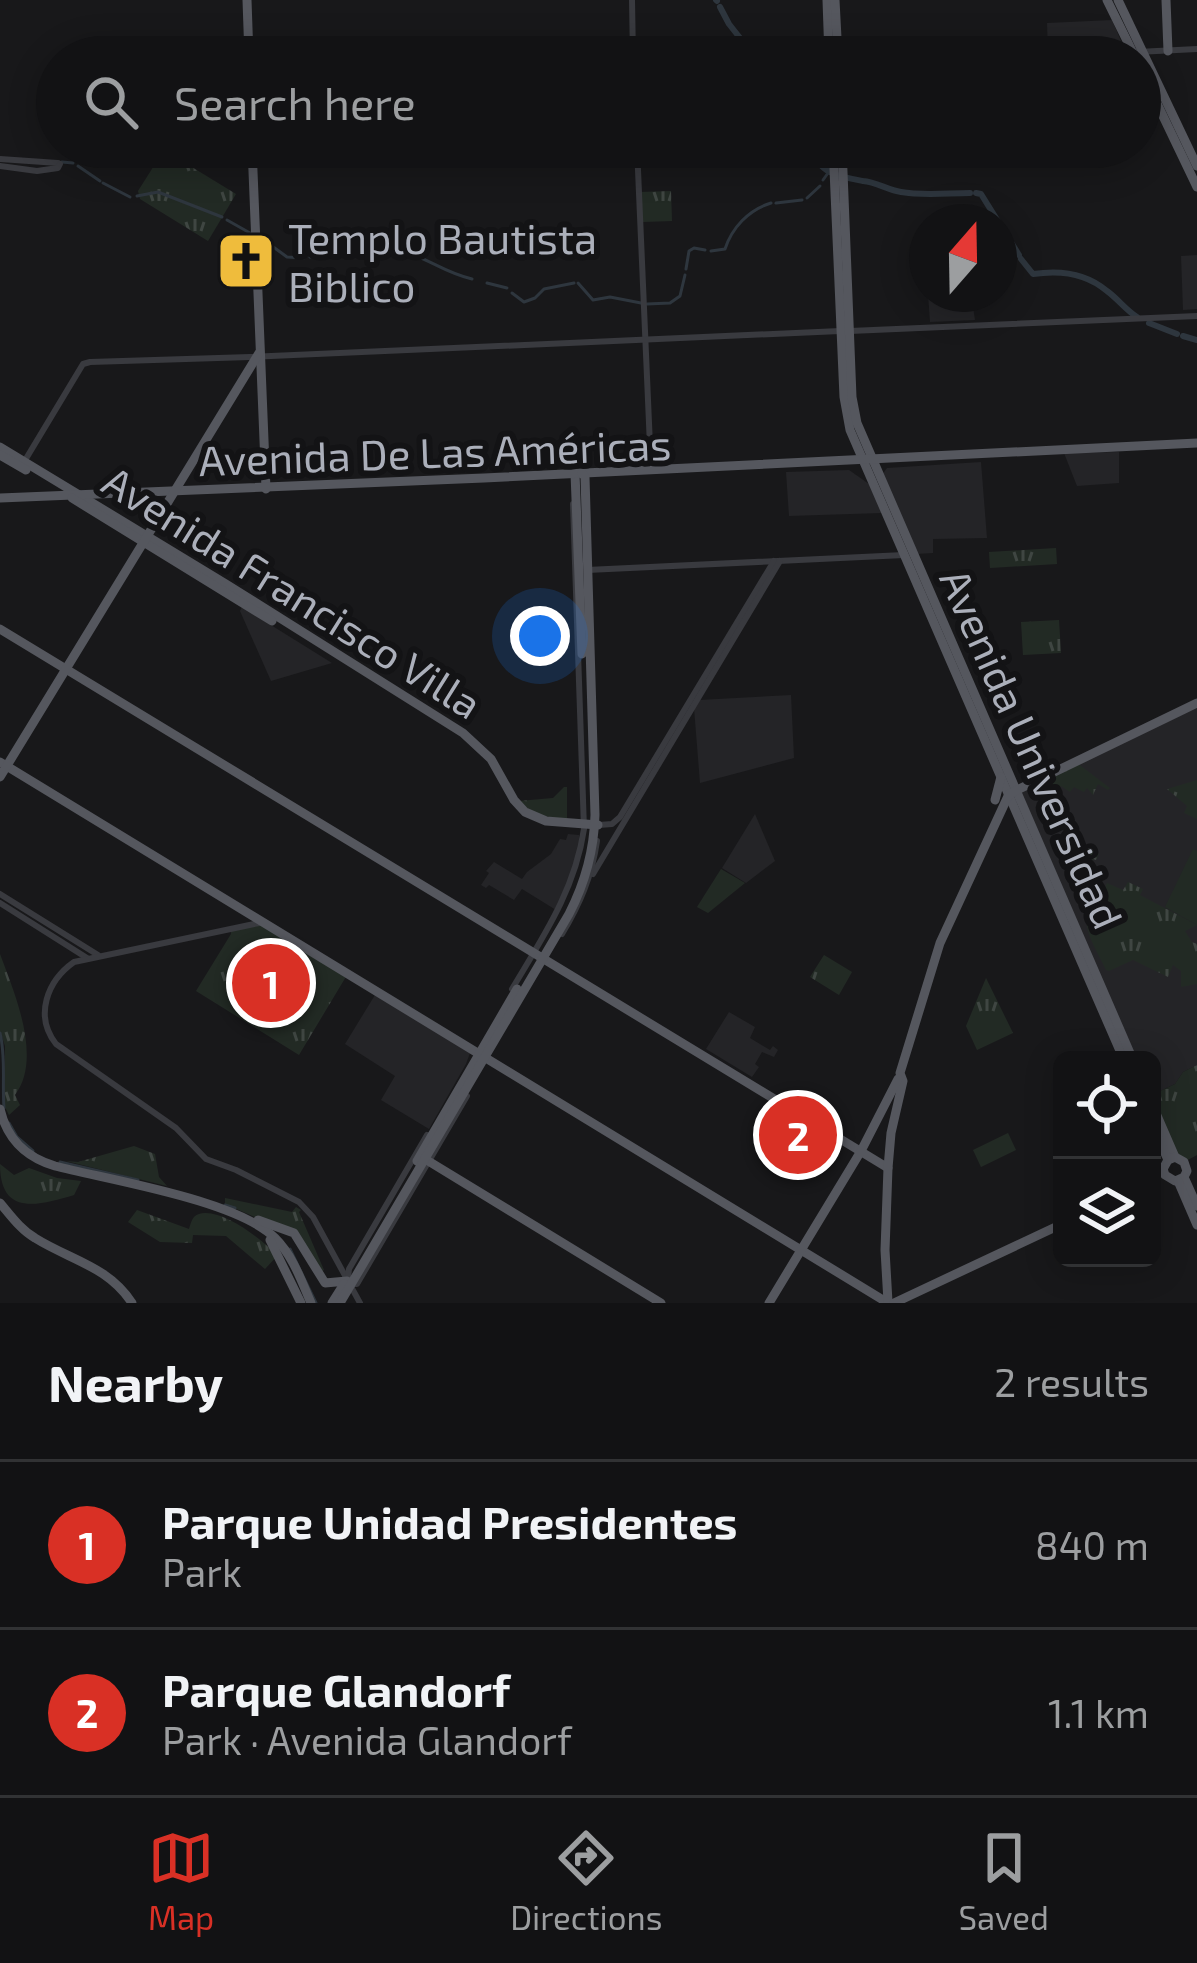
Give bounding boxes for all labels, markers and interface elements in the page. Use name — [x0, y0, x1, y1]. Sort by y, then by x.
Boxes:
search box — [36, 36, 1161, 168]
icon: search — [78, 69, 144, 135]
text: Search here — [174, 75, 416, 129]
north arrow — [909, 204, 1017, 312]
place label: Templo Bautista Biblico — [288, 212, 597, 310]
church icon: Templo Bautista Biblico — [215, 230, 277, 292]
street label: Avenida De Las Américas — [198, 418, 672, 484]
street label: Avenida Francisco Villa — [95, 454, 491, 728]
street label: Avenida Universidad — [931, 560, 1135, 936]
your location — [510, 606, 570, 666]
pin: 1 — [232, 938, 310, 1028]
map controls — [1053, 1051, 1161, 1267]
button: locate — [1053, 1051, 1161, 1159]
pin: 2 — [759, 1090, 837, 1180]
button: layers — [1053, 1159, 1161, 1267]
text: Nearby — [48, 1351, 223, 1412]
text: 2 results — [994, 1358, 1149, 1405]
text: Parque Unidad Presidentes — [162, 1494, 737, 1548]
text: 1 — [79, 1521, 95, 1568]
text: 840 m — [1035, 1521, 1149, 1568]
text: Park — [162, 1548, 242, 1595]
text: Parque Glandorf — [162, 1662, 510, 1716]
text: 2 — [76, 1689, 98, 1736]
text: 1.1 km — [1048, 1689, 1149, 1736]
text: Park · Avenida Glandorf — [162, 1716, 572, 1763]
tab: Map — [148, 1825, 214, 1937]
tab: Directions — [510, 1825, 662, 1937]
tab: Saved — [958, 1825, 1049, 1937]

